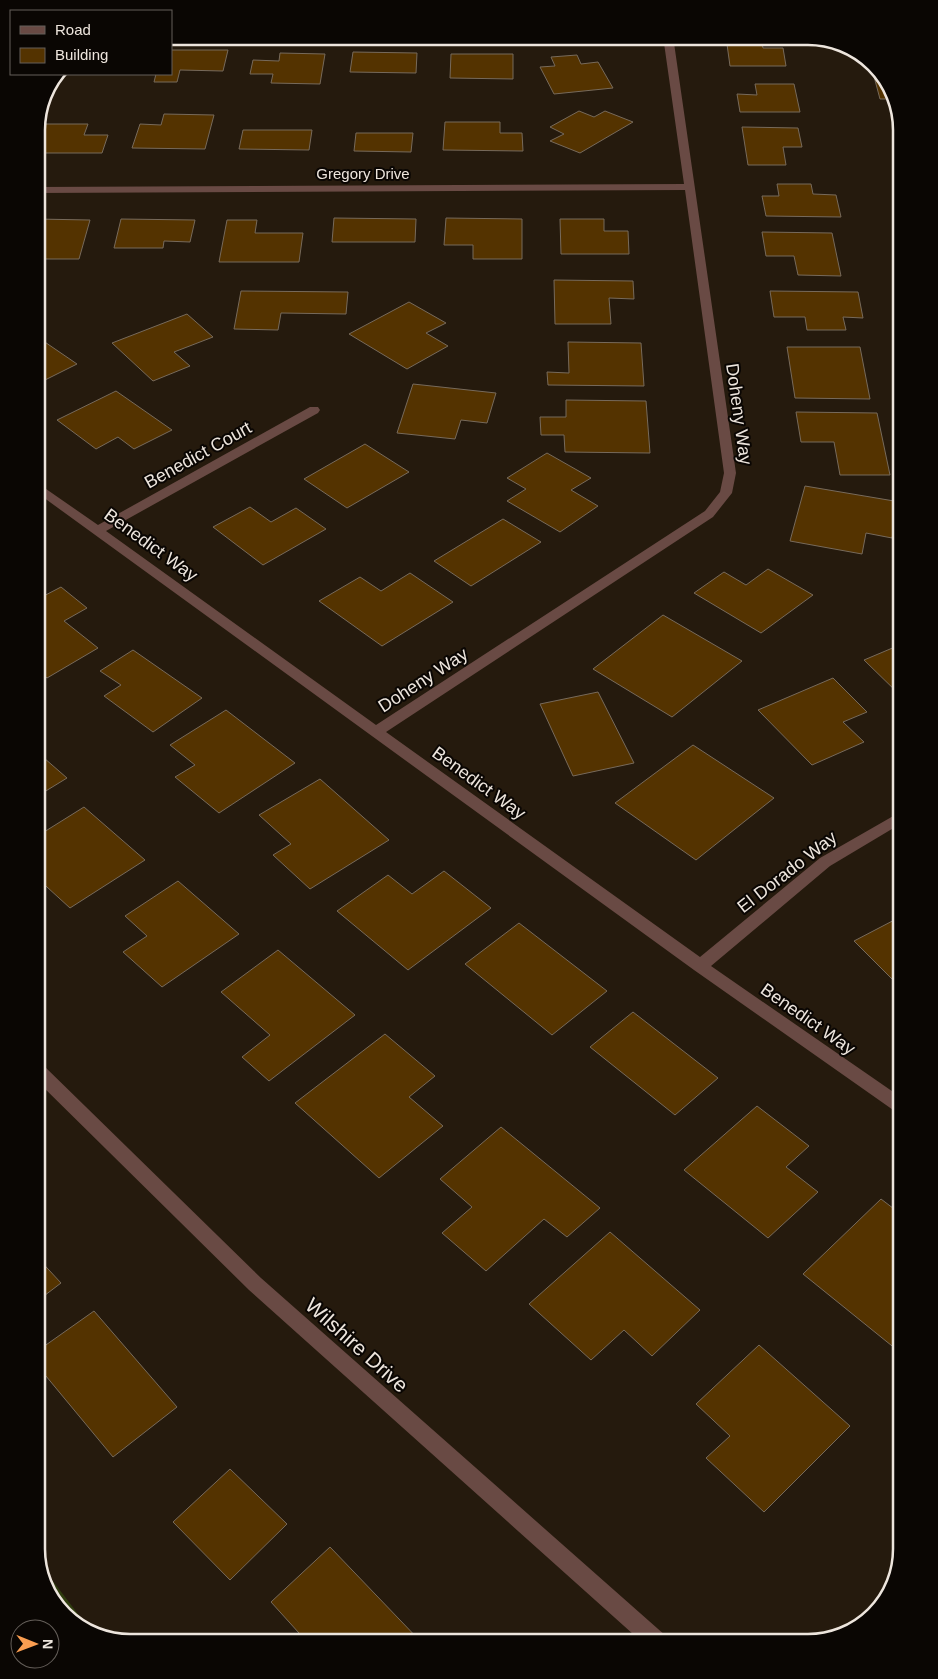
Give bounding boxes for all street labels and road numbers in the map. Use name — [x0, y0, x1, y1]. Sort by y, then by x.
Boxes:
street label: Gregory Drive — [316, 165, 410, 182]
street label: Doheny Way — [722, 362, 756, 466]
street label: Benedict Court — [141, 417, 255, 493]
street label: Benedict Way — [100, 504, 202, 586]
street label: Doheny Way — [375, 644, 471, 716]
street label: Benedict Way — [428, 742, 530, 824]
street label: El Dorado Way — [733, 827, 841, 917]
street label: Benedict Way — [757, 979, 859, 1059]
street label: Wilshire Drive — [301, 1293, 413, 1397]

